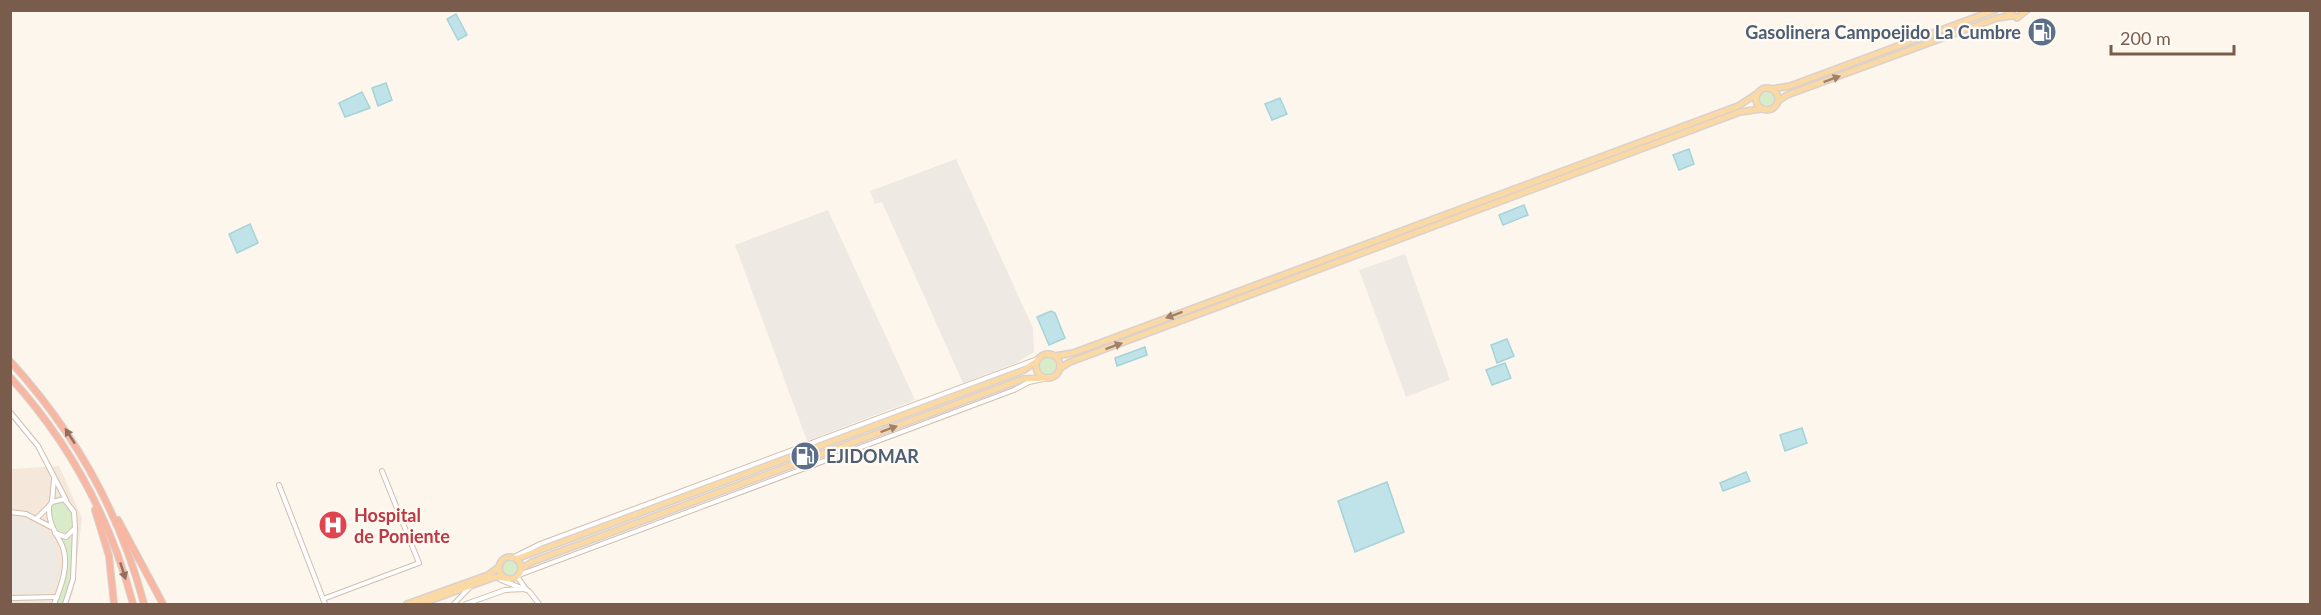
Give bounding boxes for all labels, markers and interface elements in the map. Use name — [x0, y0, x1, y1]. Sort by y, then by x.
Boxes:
fuel station icon: Gasolinera Campoejido La Cumbre — [2026, 16, 2058, 48]
scale bar — [2111, 18, 2234, 56]
place label: Gasolinera Campoejido La Cumbre — [1745, 21, 2021, 43]
text: 200 m — [2120, 27, 2171, 49]
one-way arrow — [1823, 74, 1841, 83]
one-way arrow — [1165, 311, 1183, 321]
one-way arrow — [1105, 340, 1123, 350]
one-way arrow — [880, 424, 898, 433]
one-way arrow — [64, 428, 75, 445]
fuel station icon: EJIDOMAR — [789, 440, 821, 472]
place label: EJIDOMAR — [826, 445, 919, 467]
place label: Hospital de Poniente — [354, 504, 450, 547]
hospital icon: Hospital de Poniente — [317, 509, 349, 541]
one-way arrow — [119, 562, 128, 580]

